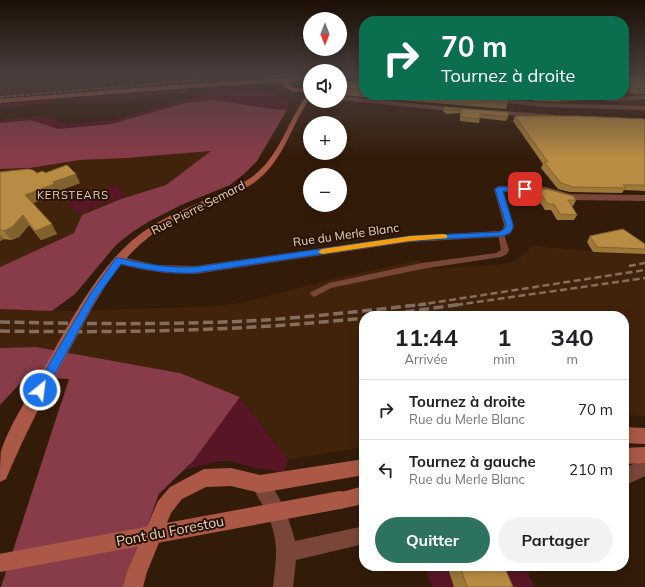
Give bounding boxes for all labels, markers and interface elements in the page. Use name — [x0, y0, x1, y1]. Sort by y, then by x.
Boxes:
north arrow — [303, 12, 347, 56]
map controls — [303, 12, 347, 212]
text: 70 m — [441, 29, 507, 64]
icon: right — [375, 32, 427, 84]
button: sound — [303, 64, 347, 108]
text: Tournez à droite — [441, 64, 575, 87]
button: + — [303, 116, 347, 160]
button: − — [303, 168, 347, 212]
pin — [508, 172, 542, 206]
street label: Rue Pierre Semard — [148, 177, 247, 238]
icon: arrive — [514, 178, 536, 200]
district label: KERSTEARS — [37, 188, 109, 202]
street label: Rue du Merle Blanc — [292, 220, 400, 249]
text: 11:44 — [394, 322, 458, 352]
text: 1 — [497, 322, 511, 352]
text: 340 — [551, 322, 594, 352]
text: Arrivée — [405, 351, 448, 367]
text: min — [493, 351, 515, 367]
text: m — [566, 351, 578, 367]
position arrow — [19, 369, 61, 411]
text: Tournez à droite — [409, 392, 525, 411]
icon: right — [375, 399, 397, 421]
text: 70 m — [578, 400, 613, 419]
text: Rue du Merle Blanc — [409, 411, 525, 427]
text: Tournez à gauche — [409, 452, 536, 471]
icon: left — [375, 459, 397, 481]
text: 210 m — [569, 460, 613, 479]
text: Rue du Merle Blanc — [409, 471, 525, 487]
street label: Pont du Forestou — [114, 512, 226, 550]
button: Quitter — [375, 517, 490, 563]
button: Partager — [498, 517, 613, 563]

